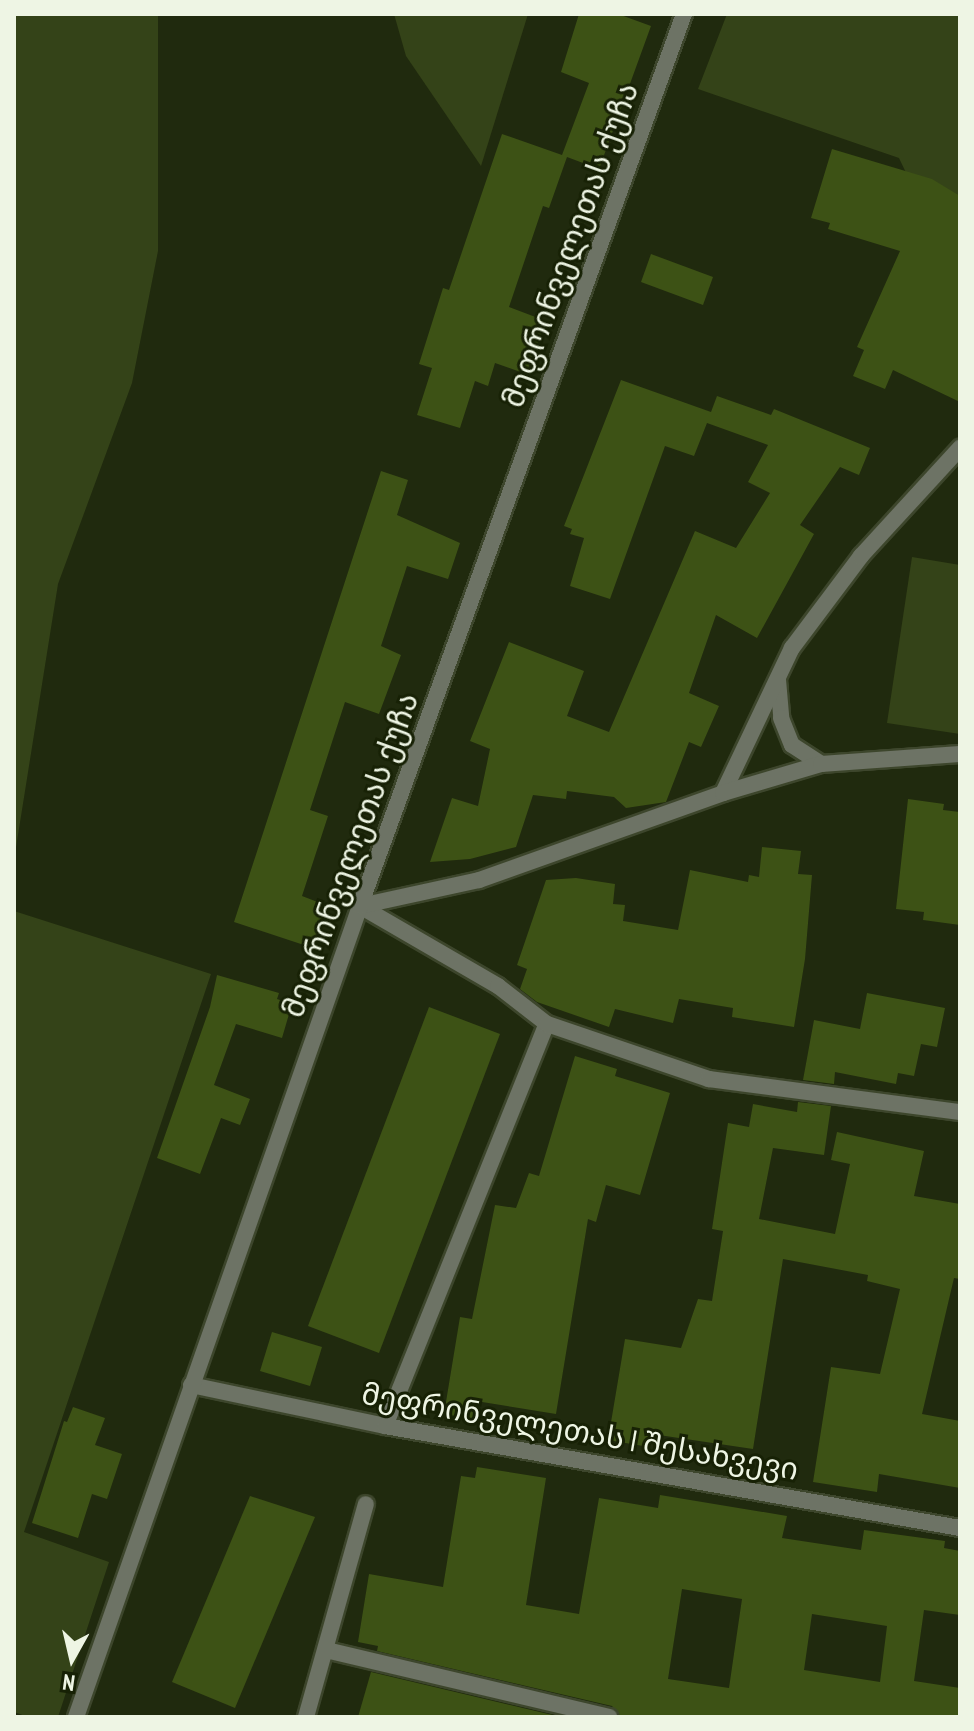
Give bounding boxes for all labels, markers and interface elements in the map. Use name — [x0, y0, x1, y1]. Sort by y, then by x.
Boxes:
street label: მეფრინველეთას ქუჩა — [494, 78, 646, 412]
street label: მეფრინველეთას ქუჩა — [274, 688, 426, 1022]
street label: მეფრინველეთას I შესახვევი — [359, 1375, 801, 1487]
north arrow — [32, 1619, 112, 1699]
text: N — [61, 1668, 77, 1697]

